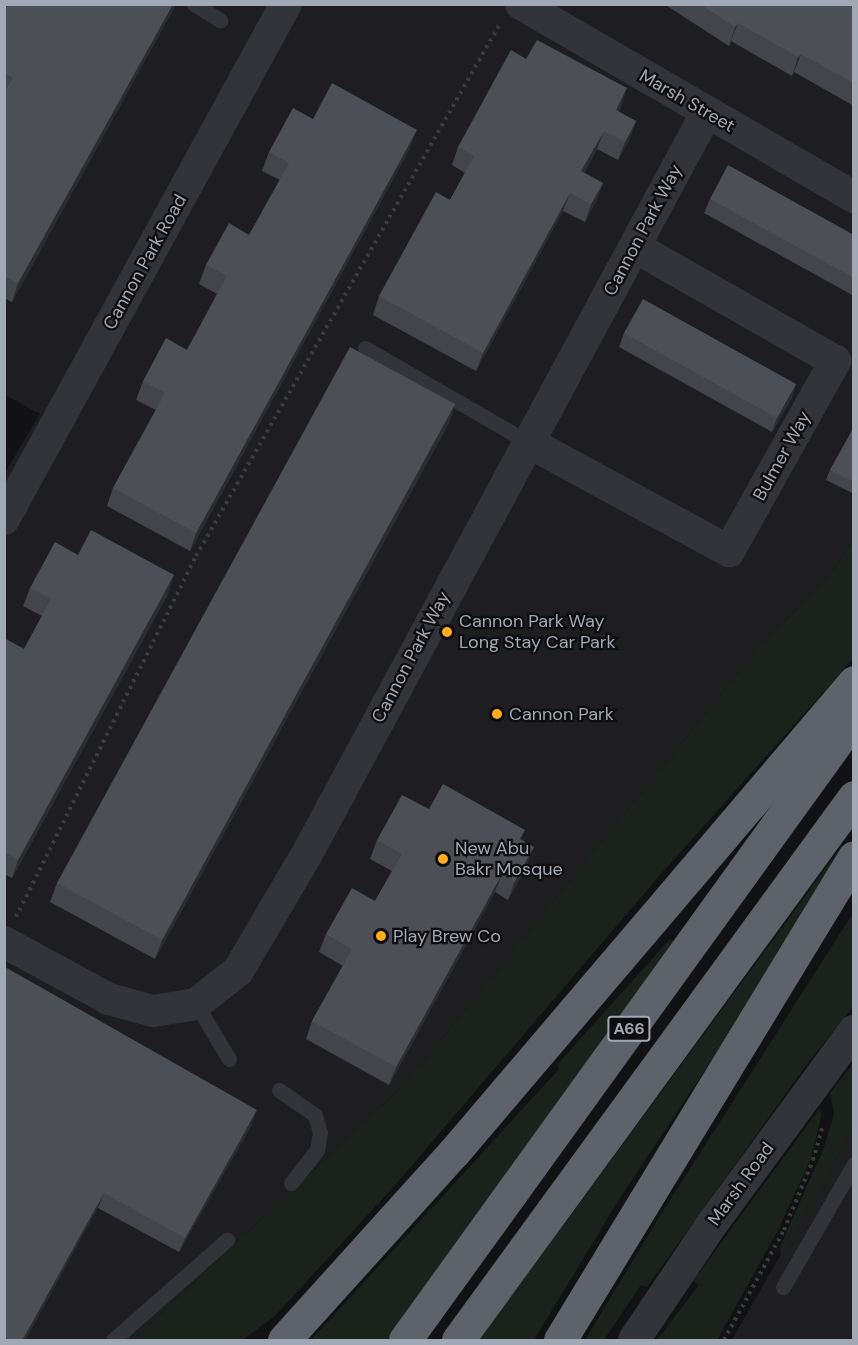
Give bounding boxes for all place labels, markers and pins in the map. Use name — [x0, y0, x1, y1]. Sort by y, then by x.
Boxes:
place label: Cannon Park Way Long Stay Car Park — [459, 611, 615, 654]
marker: Cannon Park Way Long Stay Car Park — [440, 625, 454, 639]
place label: Cannon Park — [509, 703, 614, 725]
marker: Cannon Park — [490, 707, 504, 721]
place label: New Abu Bakr Mosque — [455, 838, 563, 880]
marker: New Abu Bakr Mosque — [436, 852, 450, 866]
place label: Play Brew Co — [393, 925, 501, 947]
marker: Play Brew Co — [374, 929, 388, 943]

